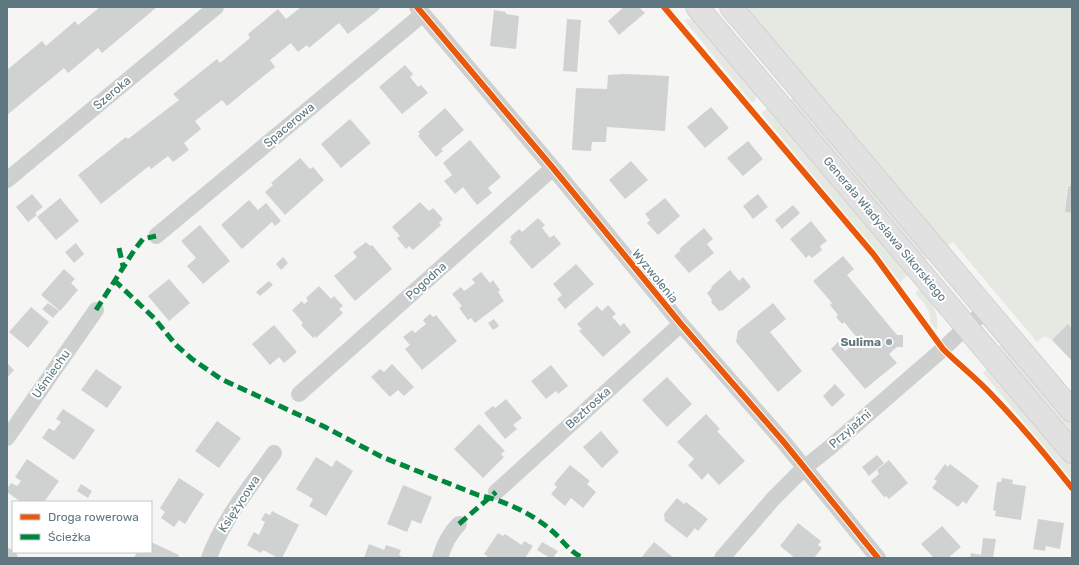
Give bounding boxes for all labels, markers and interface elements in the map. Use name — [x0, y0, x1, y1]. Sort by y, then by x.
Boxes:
street label: Szeroka — [91, 73, 133, 113]
street label: Spacerowa — [261, 100, 317, 150]
street label: Generała Władysława Sikorskiego — [820, 154, 950, 304]
street label: Wyzwolenia — [629, 246, 681, 306]
street label: Pogodna — [403, 259, 449, 303]
place label: Sulima — [840, 335, 881, 349]
marker: Sulima — [884, 337, 894, 347]
street label: Uśmiechu — [29, 347, 73, 401]
street label: Beztroska — [563, 384, 613, 432]
street label: Przyjaźni — [826, 407, 874, 451]
street label: Księżycowa — [215, 473, 263, 535]
legend — [12, 501, 152, 553]
text: Droga rowerowa — [48, 510, 139, 524]
text: Ścieżka — [48, 530, 91, 544]

